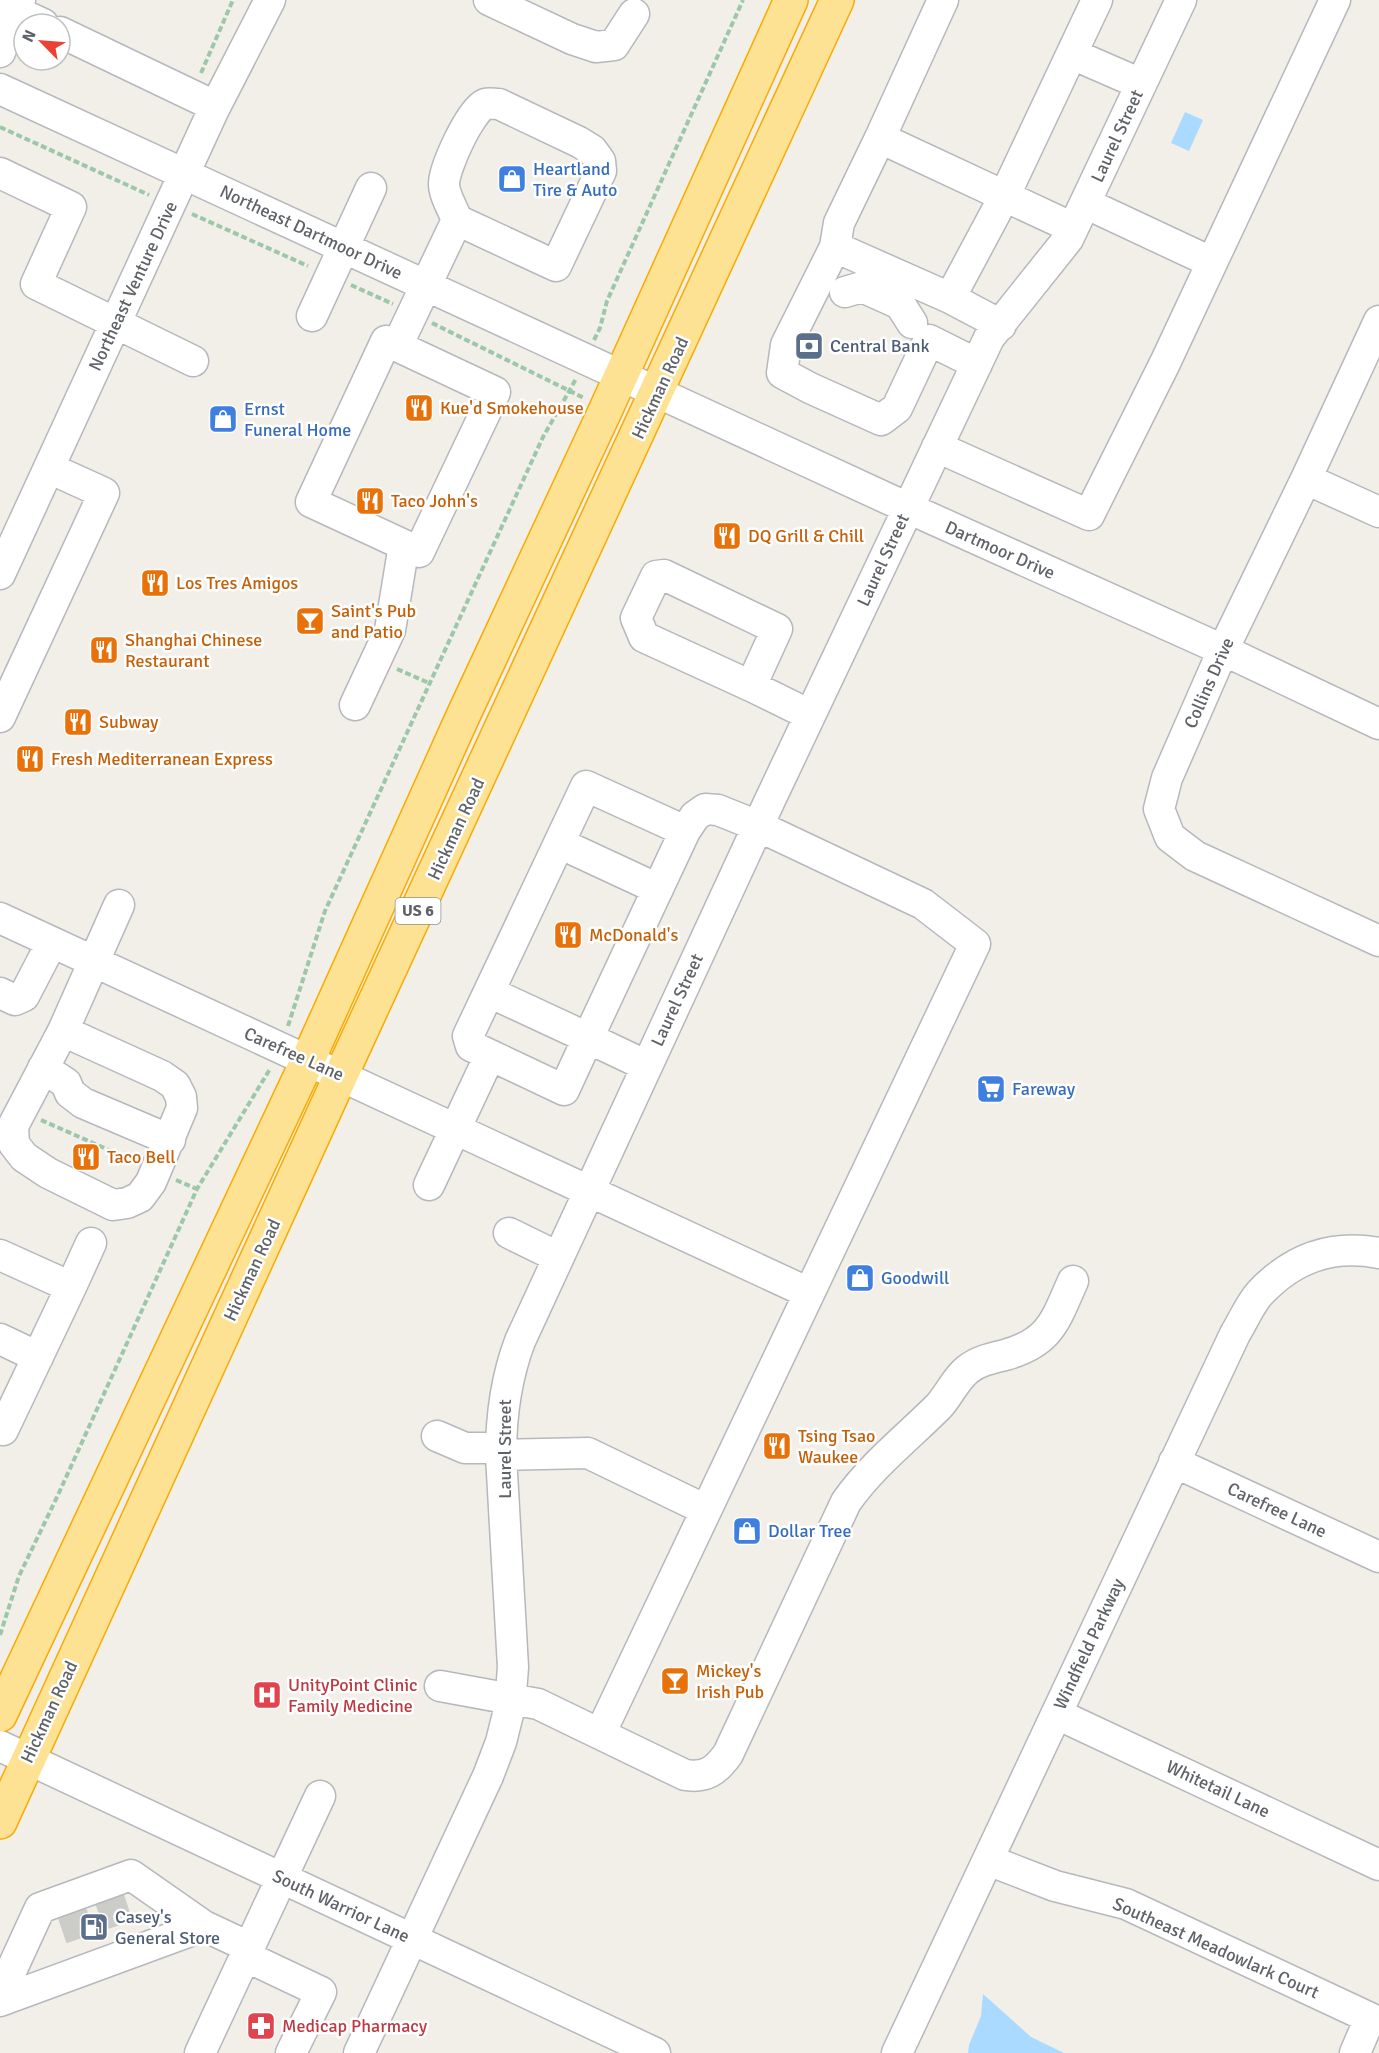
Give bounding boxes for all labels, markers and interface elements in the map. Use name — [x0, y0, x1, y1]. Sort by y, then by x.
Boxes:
north arrow — [12, 12, 72, 72]
text: N — [18, 27, 41, 45]
street label: Laurel Street — [1086, 86, 1148, 186]
place label: Heartland Tire & Auto — [533, 158, 617, 201]
shop icon: Heartland Tire & Auto — [496, 163, 528, 195]
street label: Northeast Dartmoor Drive — [216, 180, 406, 284]
street label: Northeast Venture Drive — [84, 198, 182, 374]
bank icon: Central Bank — [793, 330, 825, 362]
street label: Hickman Road — [627, 333, 693, 443]
place label: Central Bank — [830, 335, 930, 357]
restaurant icon: Kue'd Smokehouse — [403, 392, 435, 424]
place label: Kue'd Smokehouse — [440, 397, 584, 419]
place label: Ernst Funeral Home — [244, 398, 351, 441]
shop icon: Ernst Funeral Home — [207, 403, 239, 435]
restaurant icon: Taco John's — [354, 485, 386, 517]
place label: Taco John's — [391, 490, 478, 512]
street label: Laurel Street — [852, 510, 914, 610]
street label: Dartmoor Drive — [942, 516, 1058, 584]
restaurant icon: DQ Grill & Chill — [711, 520, 743, 552]
place label: DQ Grill & Chill — [748, 525, 864, 547]
restaurant icon: Los Tres Amigos — [139, 567, 171, 599]
place label: Los Tres Amigos — [176, 572, 298, 594]
place label: Saint's Pub and Patio — [331, 600, 416, 643]
bar icon: Saint's Pub and Patio — [294, 605, 326, 637]
place label: Shanghai Chinese Restaurant — [125, 629, 262, 672]
restaurant icon: Shanghai Chinese Restaurant — [88, 634, 120, 666]
street label: Collins Drive — [1179, 634, 1239, 732]
restaurant icon: Subway — [62, 706, 94, 738]
place label: Subway — [99, 711, 159, 733]
restaurant icon: Fresh Mediterranean Express — [14, 743, 46, 775]
place label: Fresh Mediterranean Express — [51, 748, 273, 770]
street label: Hickman Road — [423, 774, 489, 884]
road number: US 6 — [396, 898, 440, 924]
restaurant icon: McDonald's — [552, 919, 584, 951]
place label: McDonald's — [589, 924, 678, 946]
street label: Laurel Street — [646, 950, 708, 1050]
street label: Carefree Lane — [241, 1022, 347, 1086]
supermarket icon: Fareway — [975, 1073, 1007, 1105]
place label: Fareway — [1012, 1078, 1076, 1100]
restaurant icon: Taco Bell — [70, 1141, 102, 1173]
place label: Taco Bell — [107, 1146, 176, 1168]
street label: Hickman Road — [219, 1215, 285, 1325]
shop icon: Goodwill — [844, 1262, 876, 1294]
place label: Goodwill — [881, 1267, 949, 1289]
street label: Laurel Street — [494, 1399, 516, 1499]
place label: Tsing Tsao Waukee — [798, 1425, 875, 1468]
restaurant icon: Tsing Tsao Waukee — [761, 1430, 793, 1462]
street label: Carefree Lane — [1224, 1477, 1330, 1543]
shop icon: Dollar Tree — [731, 1515, 763, 1547]
place label: Dollar Tree — [768, 1520, 851, 1542]
street label: Windfield Parkway — [1049, 1574, 1129, 1713]
street label: Hickman Road — [16, 1657, 82, 1767]
place label: Mickey's Irish Pub — [696, 1660, 764, 1703]
bar icon: Mickey's Irish Pub — [659, 1665, 691, 1697]
place label: UnityPoint Clinic Family Medicine — [288, 1674, 418, 1717]
hospital icon: UnityPoint Clinic Family Medicine — [251, 1679, 283, 1711]
street label: Whitetail Lane — [1163, 1755, 1273, 1823]
street label: South Warrior Lane — [269, 1865, 413, 1947]
street label: Southeast Meadowlark Court — [1110, 1893, 1322, 2003]
place label: Casey's General Store — [115, 1906, 220, 1949]
fuel station icon: Casey's General Store — [78, 1911, 110, 1943]
pharmacy icon: Medicap Pharmacy — [245, 2010, 277, 2042]
place label: Medicap Pharmacy — [282, 2015, 428, 2037]

